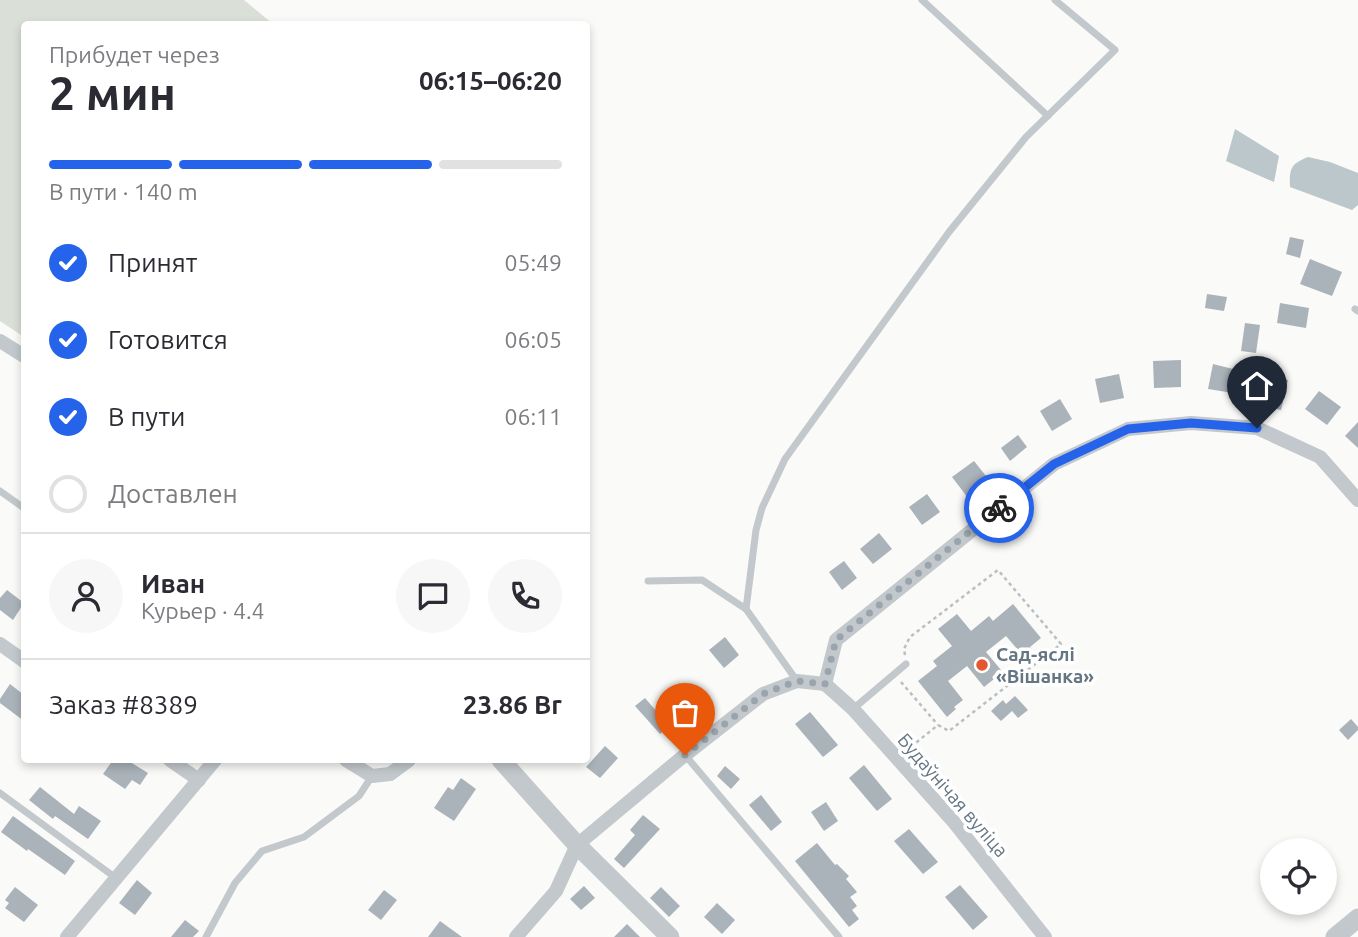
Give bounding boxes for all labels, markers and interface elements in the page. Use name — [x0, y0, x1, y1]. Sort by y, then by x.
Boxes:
text: Прибудет через — [49, 42, 220, 67]
text: 06:15–06:20 — [419, 66, 562, 95]
text: 2 мин — [49, 67, 176, 119]
text: В пути · 140 m — [49, 179, 198, 204]
icon: check — [49, 244, 87, 282]
text: Принят — [108, 248, 197, 277]
text: 05:49 — [504, 250, 562, 275]
icon: check — [49, 321, 87, 359]
text: Готовится — [108, 325, 228, 354]
text: 06:05 — [504, 327, 562, 352]
pin — [1227, 356, 1287, 428]
icon: home — [1238, 367, 1276, 405]
icon: check — [49, 398, 87, 436]
text: В пути — [108, 402, 185, 431]
text: 06:11 — [504, 404, 562, 429]
courier — [964, 473, 1034, 543]
text: Доставлен — [108, 479, 238, 508]
icon: bike — [980, 489, 1018, 527]
button: person — [49, 559, 123, 633]
button: chat — [396, 559, 470, 633]
button: phone — [488, 559, 562, 633]
text: Иван — [141, 569, 205, 598]
text: Курьер · 4.4 — [141, 598, 265, 623]
place label: Сад-яслі «Вішанка» — [996, 643, 1094, 687]
marker: Сад-яслі «Вішанка» — [974, 657, 990, 673]
pin — [655, 683, 715, 755]
text: Заказ #8389 — [49, 690, 198, 719]
text: 23.86 Br — [463, 690, 562, 719]
icon: bag — [666, 694, 704, 732]
street label: Будаўнічая вуліца — [893, 729, 1013, 861]
map controls — [1260, 838, 1337, 915]
button: locate — [1260, 838, 1337, 915]

